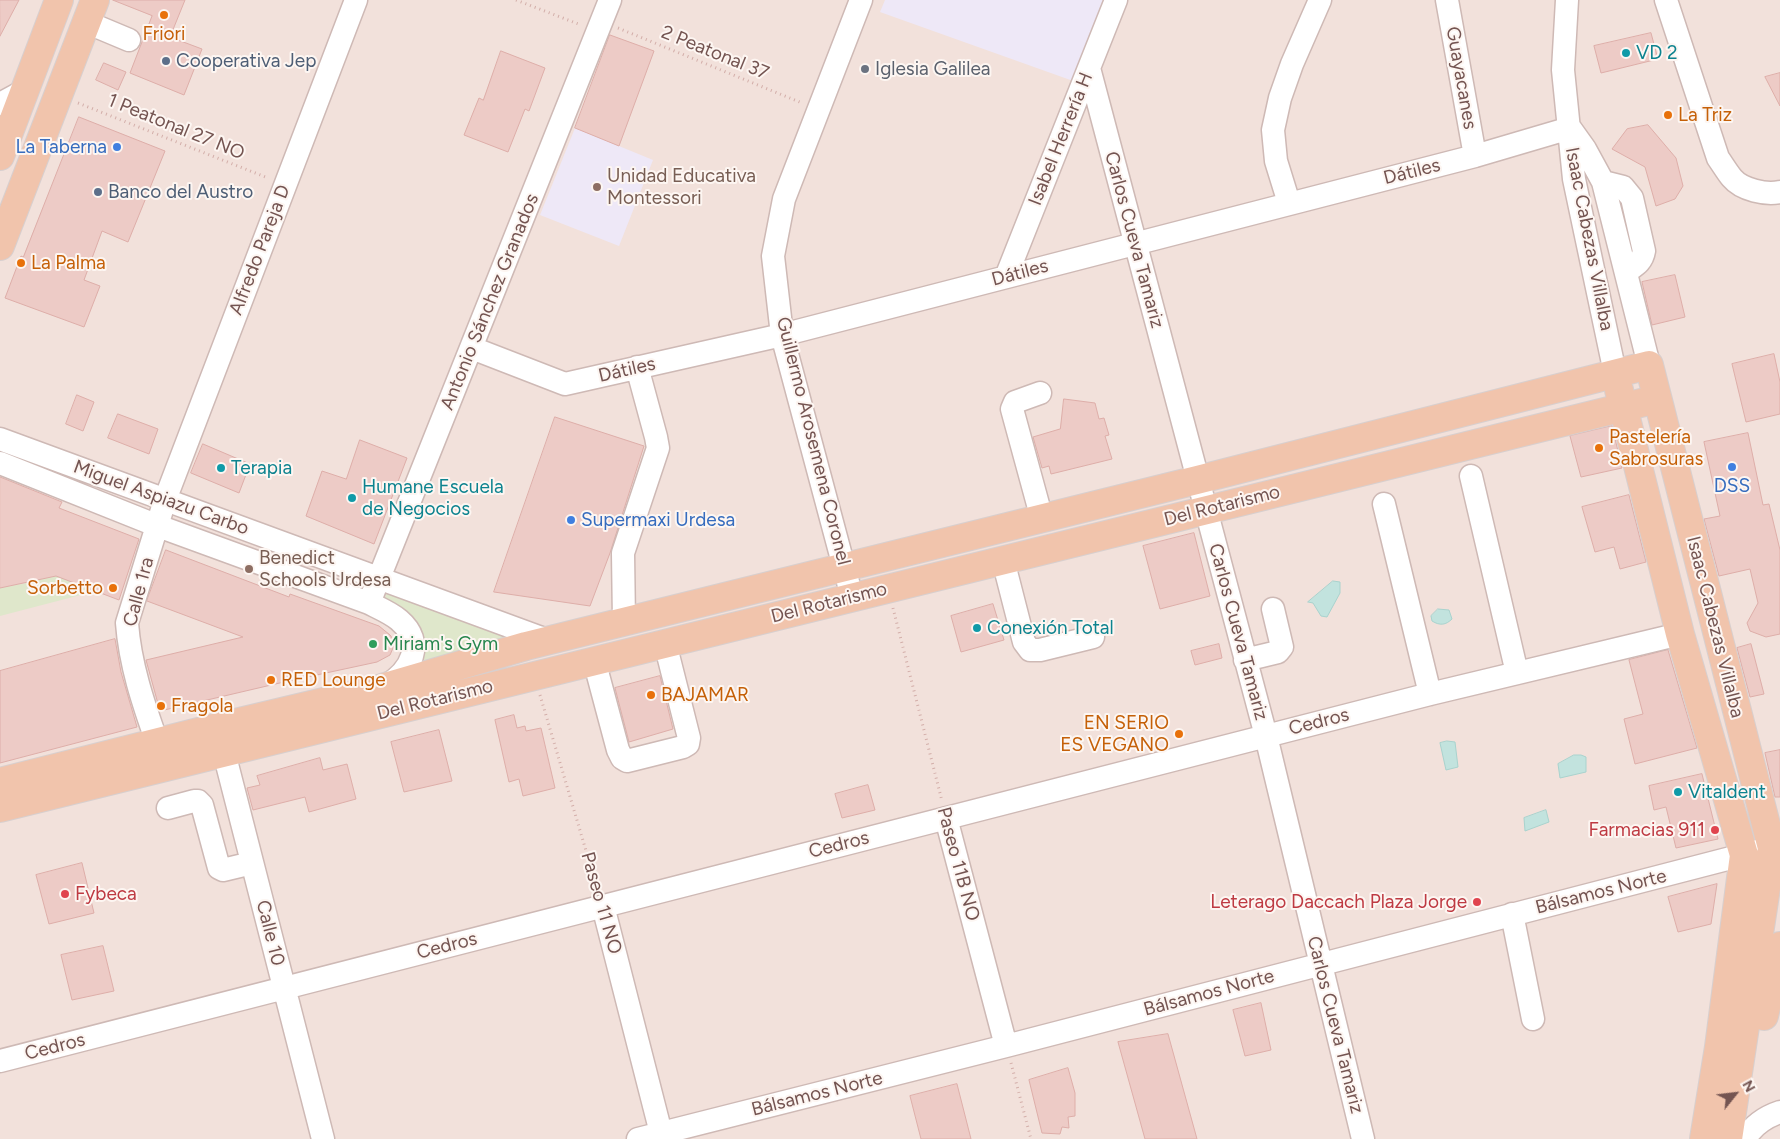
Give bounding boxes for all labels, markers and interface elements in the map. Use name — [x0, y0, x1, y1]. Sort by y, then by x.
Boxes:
marker: Friori — [158, 9, 170, 21]
street label: 2 Peatonal 37 — [658, 21, 772, 85]
place label: Friori — [143, 23, 185, 45]
street label: Guayacanes — [1441, 25, 1481, 131]
place label: VD 2 — [1636, 42, 1678, 64]
marker: VD 2 — [1620, 47, 1632, 59]
place label: Cooperativa Jep — [176, 50, 316, 72]
marker: Cooperativa Jep — [160, 55, 172, 67]
place label: Iglesia Galilea — [875, 58, 990, 80]
marker: Iglesia Galilea — [859, 63, 871, 75]
street label: Isabel Herrería H — [1024, 69, 1098, 209]
street label: 1 Peatonal 27 NO — [104, 89, 248, 165]
place label: La Triz — [1678, 104, 1732, 126]
marker: La Triz — [1662, 109, 1674, 121]
place label: La Taberna — [16, 136, 107, 158]
marker: La Taberna — [111, 141, 123, 153]
street label: Isaac Cabezas Villalba — [1560, 145, 1618, 333]
street label: Carlos Cueva Tamariz — [1099, 149, 1169, 331]
street label: Dátiles — [1381, 154, 1443, 190]
place label: Unidad Educativa Montessori — [607, 165, 756, 209]
place label: Banco del Austro — [108, 181, 253, 203]
marker: Unidad Educativa Montessori — [591, 181, 603, 193]
street label: Alfredo Pareja D — [225, 182, 295, 318]
marker: Banco del Austro — [92, 186, 104, 198]
street label: Antonio Sánchez Granados — [436, 190, 544, 414]
place label: La Palma — [31, 252, 106, 274]
street label: Dátiles — [989, 255, 1051, 291]
marker: La Palma — [15, 257, 27, 269]
street label: Guillermo Arosemena Coronel — [771, 315, 855, 567]
street label: Dátiles — [596, 352, 658, 388]
place label: Pastelería Sabrosuras — [1609, 426, 1703, 470]
marker: Pastelería Sabrosuras — [1593, 442, 1605, 454]
street label: Miguel Aspiazu Carbo — [70, 456, 252, 540]
place label: Terapia — [231, 457, 292, 479]
marker: DSS — [1726, 461, 1738, 473]
marker: Terapia — [215, 462, 227, 474]
place label: DSS — [1714, 475, 1750, 497]
place label: Humane Escuela de Negocios — [362, 476, 504, 520]
street label: Del Rotarismo — [1162, 481, 1282, 531]
marker: Humane Escuela de Negocios — [346, 492, 358, 504]
place label: Supermaxi Urdesa — [581, 509, 735, 531]
marker: Supermaxi Urdesa — [565, 514, 577, 526]
street label: Isaac Cabezas Villalba — [1681, 534, 1749, 720]
street label: Carlos Cueva Tamariz — [1203, 541, 1273, 723]
place label: Benedict Schools Urdesa — [259, 547, 391, 591]
street label: Calle 1ra — [119, 555, 159, 629]
marker: Benedict Schools Urdesa — [243, 563, 255, 575]
place label: Sorbetto — [27, 577, 103, 599]
street label: Del Rotarismo — [769, 578, 889, 628]
marker: Sorbetto — [107, 582, 119, 594]
place label: Conexión Total — [987, 617, 1114, 639]
marker: Conexión Total — [971, 622, 983, 634]
place label: Miriam's Gym — [383, 633, 498, 655]
marker: Miriam's Gym — [367, 638, 379, 650]
place label: RED Lounge — [281, 669, 386, 691]
marker: RED Lounge — [265, 674, 277, 686]
street label: Del Rotarismo — [375, 675, 495, 725]
place label: BAJAMAR — [661, 684, 749, 706]
marker: BAJAMAR — [645, 689, 657, 701]
place label: Fragola — [171, 695, 233, 717]
marker: Fragola — [155, 700, 167, 712]
street label: Cedros — [1286, 703, 1352, 741]
place label: EN SERIO ES VEGANO — [1060, 712, 1169, 756]
marker: EN SERIO ES VEGANO — [1173, 728, 1185, 740]
place label: Vitaldent — [1688, 781, 1766, 803]
marker: Vitaldent — [1672, 786, 1684, 798]
street label: Paseo 11B NO — [932, 805, 984, 923]
place label: Farmacias 911 — [1588, 819, 1705, 841]
marker: Farmacias 911 — [1709, 824, 1721, 836]
street label: Cedros — [806, 826, 872, 864]
street label: Paseo 11 NO — [576, 849, 626, 957]
street label: Bálsamos Norte — [1533, 865, 1669, 919]
place label: Fybeca — [75, 883, 137, 905]
marker: Fybeca — [59, 888, 71, 900]
place label: Leterago Daccach Plaza Jorge — [1210, 891, 1467, 913]
marker: Leterago Daccach Plaza Jorge — [1471, 896, 1483, 908]
street label: Calle 10 — [251, 898, 289, 968]
street label: Cedros — [414, 927, 480, 965]
street label: Carlos Cueva Tamariz — [1302, 934, 1368, 1116]
street label: Bálsamos Norte — [1141, 965, 1277, 1021]
street label: Cedros — [22, 1028, 88, 1066]
street label: Bálsamos Norte — [749, 1067, 885, 1121]
north arrow — [1710, 1069, 1760, 1119]
text: N — [1738, 1078, 1759, 1095]

